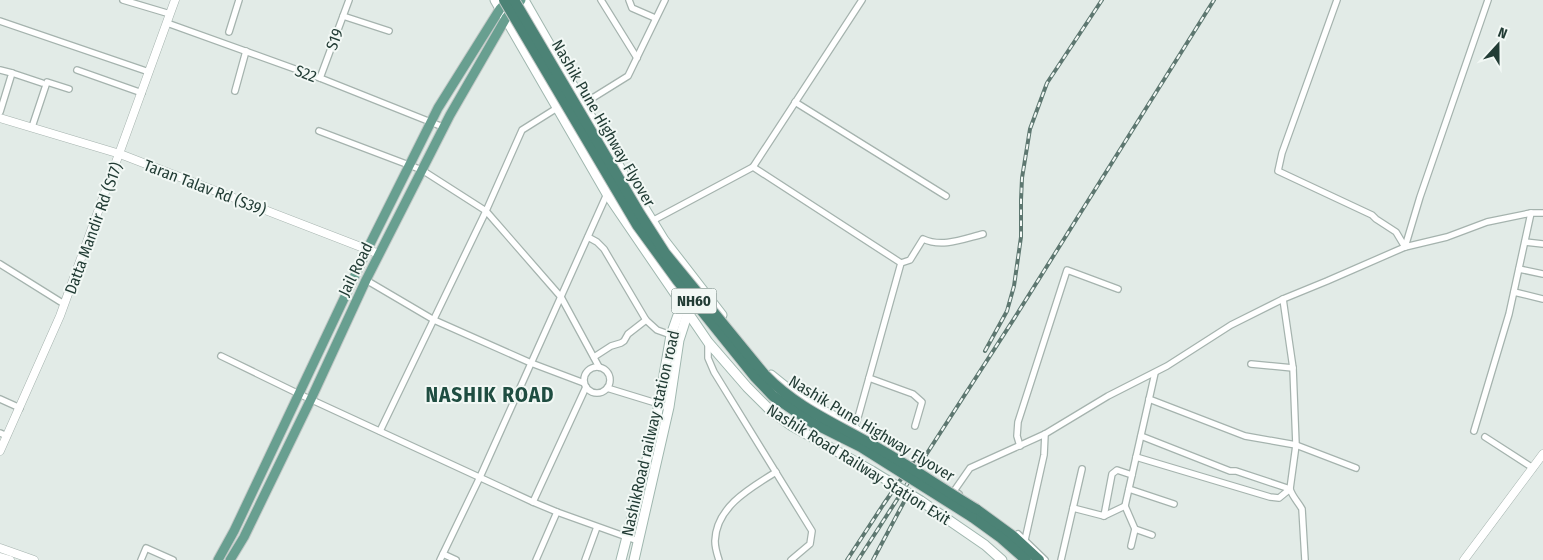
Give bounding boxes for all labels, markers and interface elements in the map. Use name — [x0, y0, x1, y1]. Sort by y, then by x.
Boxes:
north arrow — [1473, 20, 1523, 70]
text: N — [1496, 24, 1509, 43]
street label: S19 — [322, 26, 347, 53]
street label: Nashik Pune Highway Flyover — [548, 36, 659, 211]
street label: S22 — [292, 61, 319, 86]
street label: Taran Talav Rd (S39) — [141, 155, 269, 220]
street label: Datta Mandir Rd (S17) — [61, 159, 126, 297]
street label: Jail Road — [334, 239, 377, 299]
road number: NH60 — [672, 288, 716, 314]
street label: NashikRoad railway station road — [618, 328, 683, 538]
street label: Nashik Pune Highway Flyover — [786, 371, 958, 486]
district label: NASHIK ROAD — [425, 382, 555, 408]
street label: Nashik Road Railway Station Exit — [763, 400, 955, 529]

